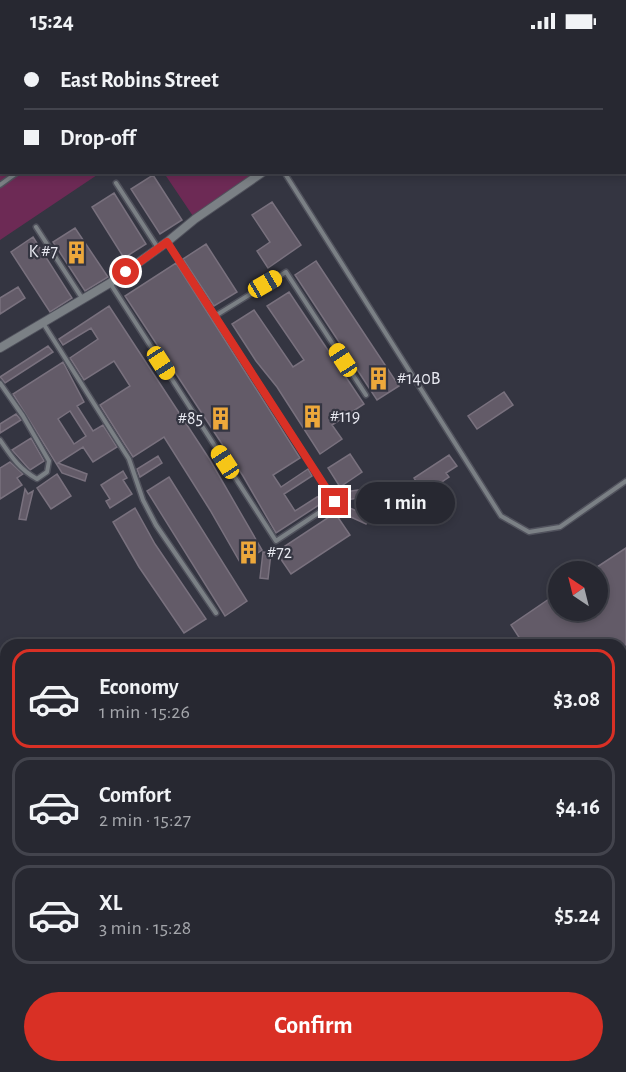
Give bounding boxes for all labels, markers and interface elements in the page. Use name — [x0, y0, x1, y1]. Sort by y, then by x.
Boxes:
text: 15:24 — [30, 10, 74, 32]
text: East Robins Street — [60, 69, 219, 91]
text: Drop-off — [60, 127, 136, 149]
building icon: K #7 — [63, 239, 89, 265]
place label: K #7 — [28, 243, 58, 261]
route start — [112, 258, 139, 285]
car — [245, 267, 285, 301]
car — [326, 340, 360, 380]
car — [144, 343, 178, 383]
building icon: #140B — [366, 366, 392, 392]
place label: #140B — [397, 370, 440, 388]
building icon: #119 — [299, 404, 325, 430]
building icon: #85 — [208, 406, 234, 432]
place label: #119 — [330, 408, 360, 426]
place label: #85 — [178, 410, 203, 428]
car — [208, 442, 242, 482]
callout: 1 min — [356, 481, 455, 523]
route end — [321, 488, 348, 515]
text: 1 min — [384, 493, 427, 513]
building icon: #72 — [236, 540, 262, 566]
place label: #72 — [267, 544, 292, 562]
north arrow — [548, 561, 608, 621]
map controls — [548, 561, 608, 621]
icon: car — [27, 672, 81, 726]
text: Economy — [99, 676, 179, 698]
text: $3.08 — [553, 688, 600, 710]
text: 1 min · 15:26 — [99, 702, 190, 722]
icon: car — [27, 780, 81, 834]
text: Comfort — [99, 784, 171, 806]
text: $4.16 — [555, 796, 600, 818]
text: 2 min · 15:27 — [99, 810, 191, 830]
icon: car — [27, 888, 81, 942]
text: XL — [99, 892, 122, 914]
text: $5.24 — [554, 904, 600, 926]
text: 3 min · 15:28 — [99, 918, 191, 938]
button: Confirm — [24, 992, 603, 1061]

